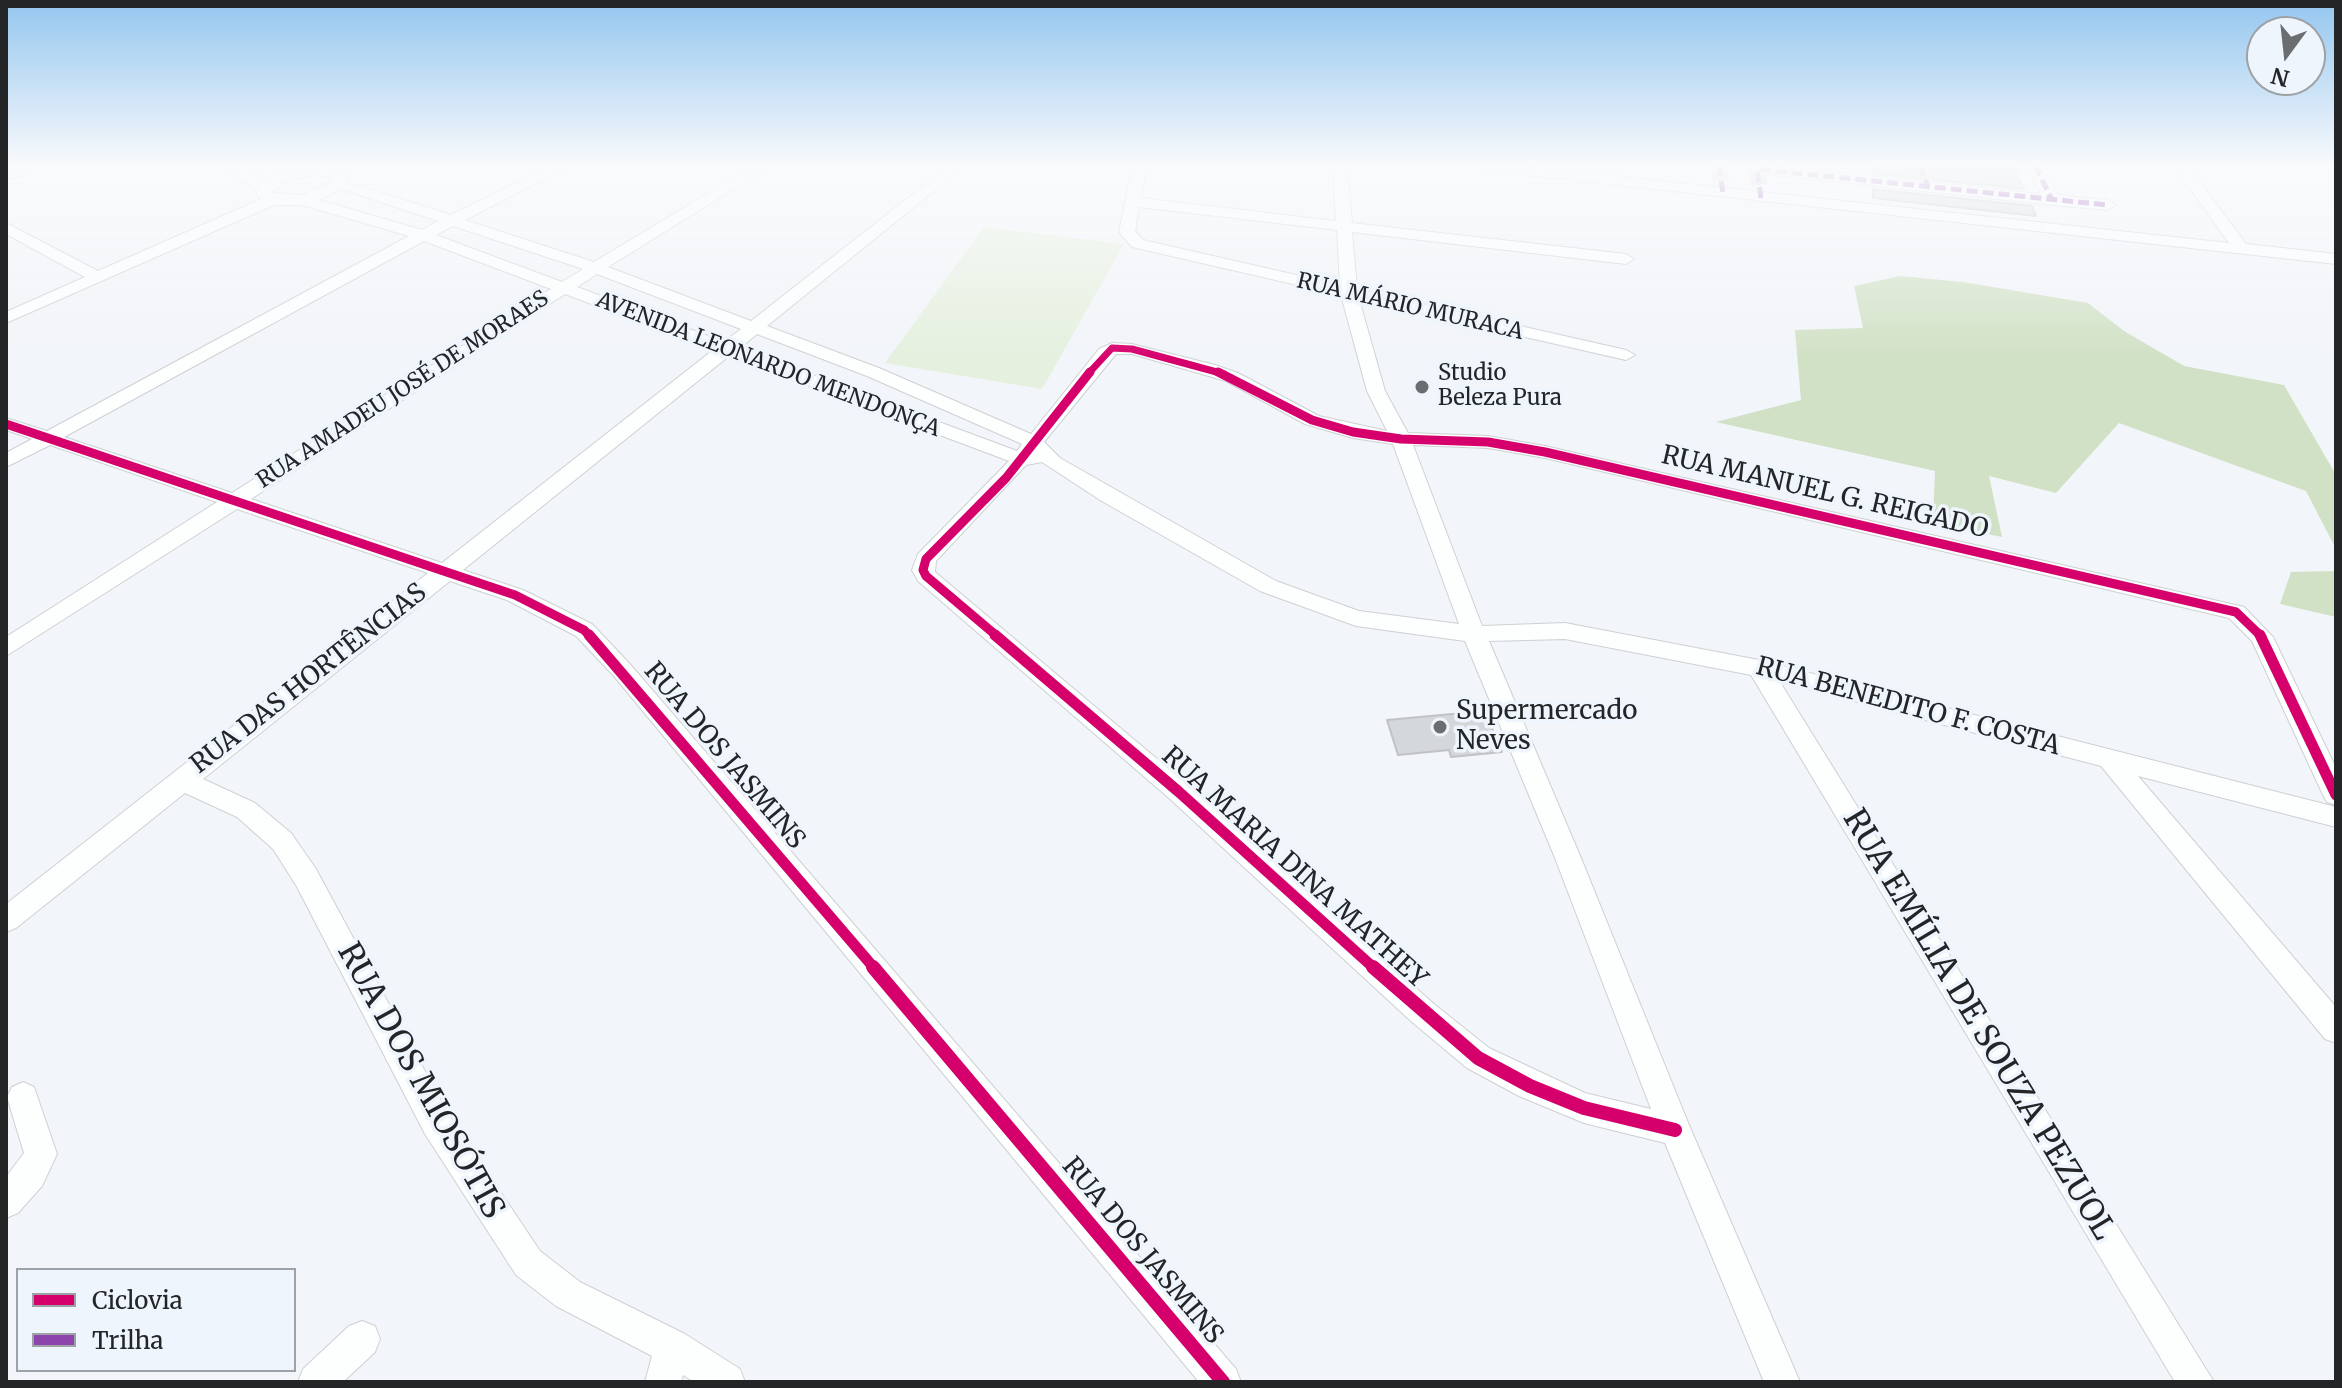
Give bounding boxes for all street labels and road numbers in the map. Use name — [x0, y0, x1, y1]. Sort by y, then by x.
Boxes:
street label: RUA MÁRIO MURACA — [1294, 268, 1526, 346]
street label: RUA AMADEU JOSÉ DE MORAES — [252, 286, 554, 494]
street label: AVENIDA LEONARDO MENDONÇA — [592, 287, 944, 443]
street label: RUA MANUEL G. REIGADO — [1658, 440, 1992, 546]
street label: RUA DAS HORTÊNCIAS — [185, 577, 433, 781]
street label: RUA BENEDITO F. COSTA — [1753, 651, 2063, 763]
street label: RUA DOS JASMINS — [637, 656, 811, 856]
street label: RUA MARIA DINA MATHEY — [1155, 741, 1433, 995]
street label: RUA EMÍLIA DE SOUZA PEZUOL — [1834, 803, 2122, 1247]
street label: RUA DOS MIOSÓTIS — [328, 937, 512, 1225]
street label: RUA DOS JASMINS — [1055, 1151, 1229, 1351]

